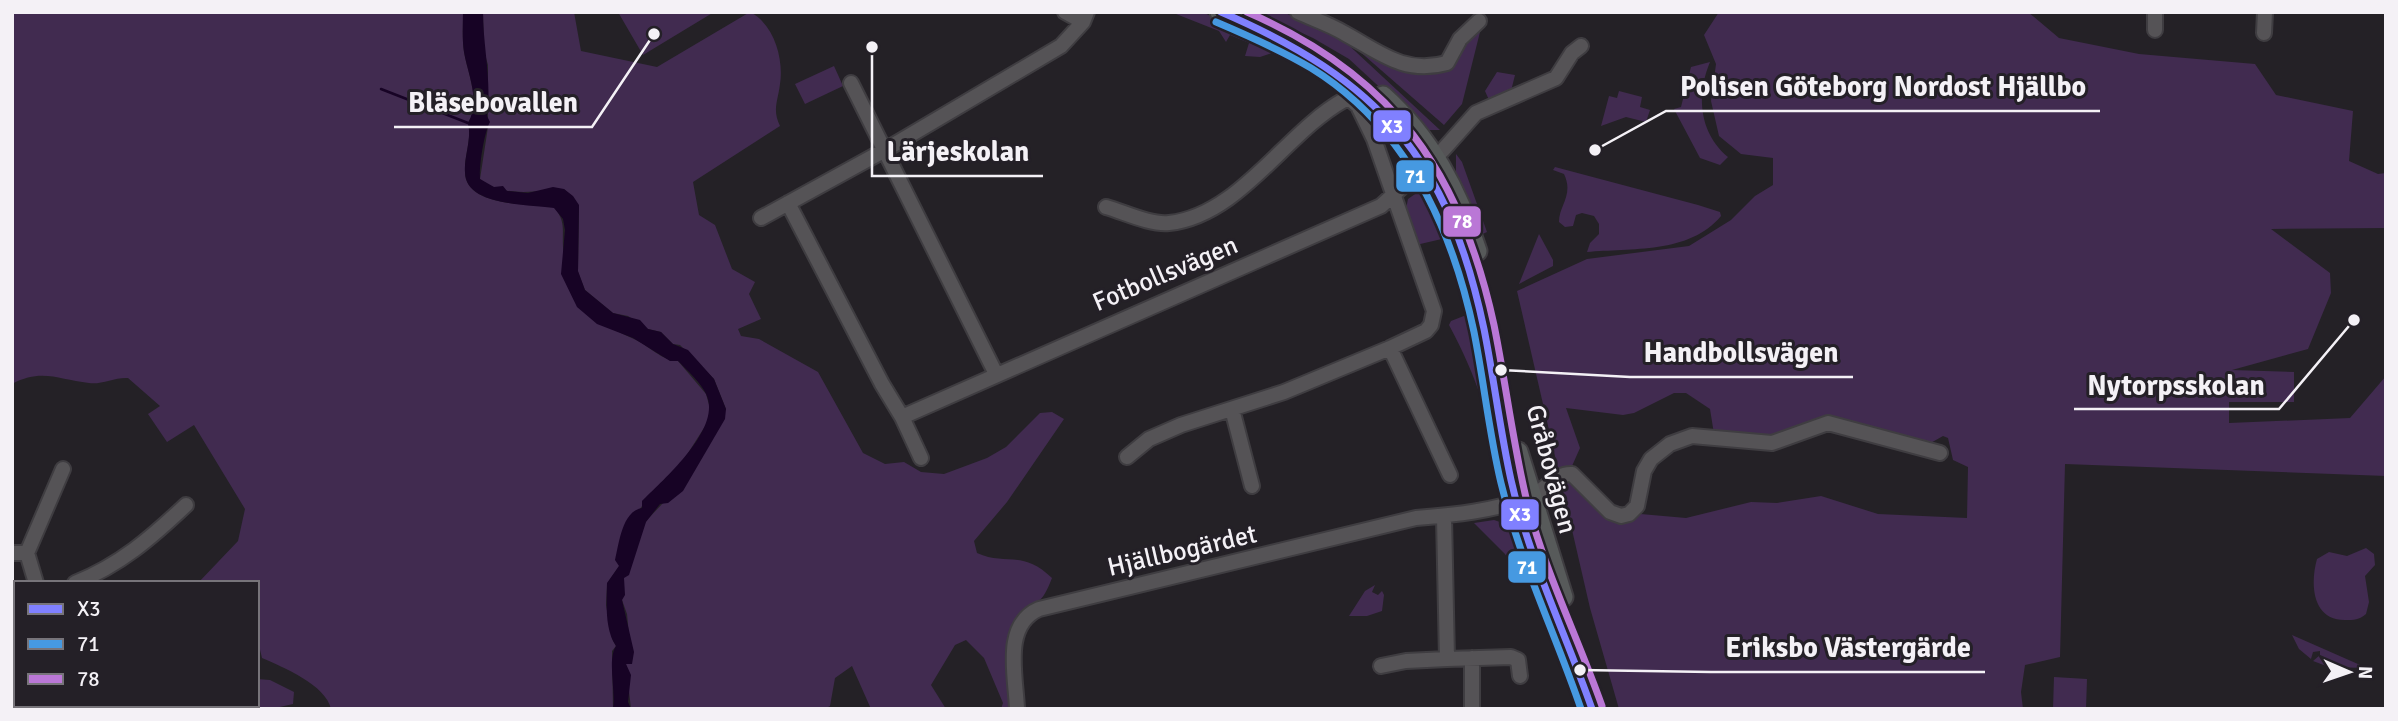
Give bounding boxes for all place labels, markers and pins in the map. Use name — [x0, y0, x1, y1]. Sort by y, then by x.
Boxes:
callout: Polisen Göteborg Nordost Hjällbo — [1666, 62, 2100, 111]
callout: Bläsebovallen — [394, 78, 592, 127]
callout: Lärjeskolan — [872, 127, 1043, 176]
callout: Handbollsvägen — [1630, 328, 1853, 377]
callout: Nytorpsskolan — [2074, 360, 2279, 409]
callout: Eriksbo Västergärde — [1711, 623, 1985, 672]

